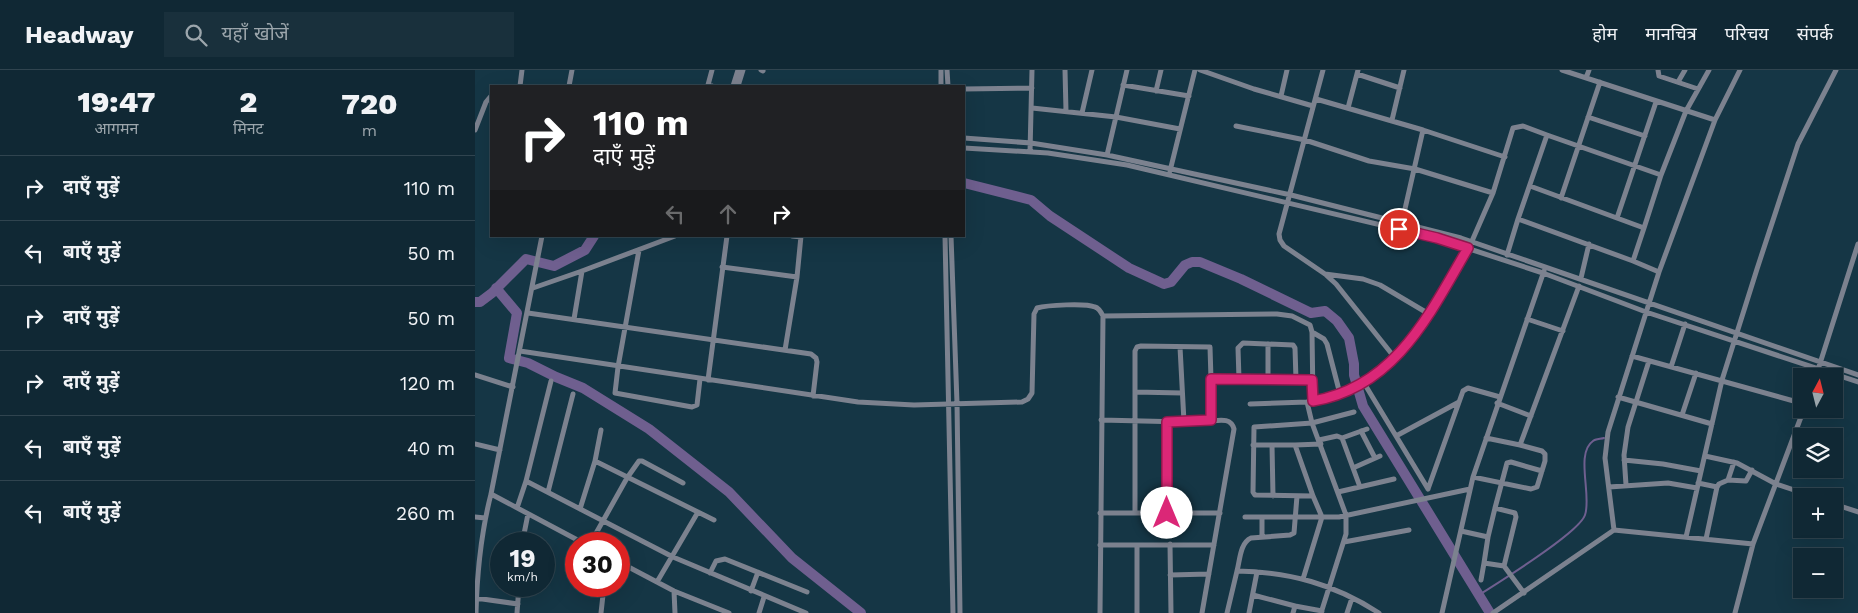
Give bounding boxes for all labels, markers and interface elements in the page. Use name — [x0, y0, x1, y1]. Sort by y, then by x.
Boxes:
search box — [164, 12, 514, 57]
text: Headway — [25, 21, 134, 49]
icon: search — [182, 21, 210, 49]
text: यहाँ खोजें — [222, 22, 289, 45]
text: होम — [1592, 23, 1617, 44]
text: मानचित्र — [1645, 23, 1697, 44]
text: परिचय — [1725, 23, 1769, 44]
text: संपर्क — [1797, 23, 1833, 44]
text: 19:47 — [78, 84, 156, 119]
text: 2 — [239, 84, 257, 119]
text: 720 — [341, 86, 397, 121]
text: 110 m — [593, 102, 689, 144]
icon: right — [510, 105, 575, 170]
text: आगमन — [95, 119, 138, 138]
text: मिनट — [233, 119, 264, 138]
text: m — [362, 121, 377, 140]
text: दाएँ मुड़ें — [593, 144, 655, 169]
icon: right — [20, 174, 48, 202]
text: दाएँ मुड़ें — [63, 175, 119, 198]
text: 110 m — [404, 177, 455, 200]
icon: left — [661, 200, 689, 228]
icon: ahead — [714, 200, 742, 228]
icon: right — [767, 200, 795, 228]
pin — [1378, 208, 1420, 250]
icon: arrive — [1385, 215, 1413, 243]
icon: left — [20, 239, 48, 267]
text: बाएँ मुड़ें — [63, 240, 121, 263]
text: 50 m — [408, 242, 455, 265]
icon: right — [20, 304, 48, 332]
text: दाएँ मुड़ें — [63, 305, 119, 328]
text: 50 m — [408, 307, 455, 330]
north arrow — [1793, 368, 1843, 418]
map controls — [1793, 368, 1843, 598]
icon: right — [20, 369, 48, 397]
text: दाएँ मुड़ें — [63, 370, 119, 393]
text: 120 m — [400, 372, 455, 395]
button: layers — [1793, 428, 1843, 478]
icon: left — [20, 434, 48, 462]
text: बाएँ मुड़ें — [63, 435, 121, 458]
text: 40 m — [407, 437, 455, 460]
position arrow — [1140, 486, 1192, 538]
button: + — [1793, 488, 1843, 538]
icon: left — [20, 499, 48, 527]
text: बाएँ मुड़ें — [63, 500, 121, 523]
text: 260 m — [396, 502, 455, 525]
speed limit sign: 30 — [565, 532, 630, 597]
text: 19 — [509, 544, 536, 573]
button: − — [1793, 548, 1843, 598]
text: km/h — [507, 570, 538, 584]

